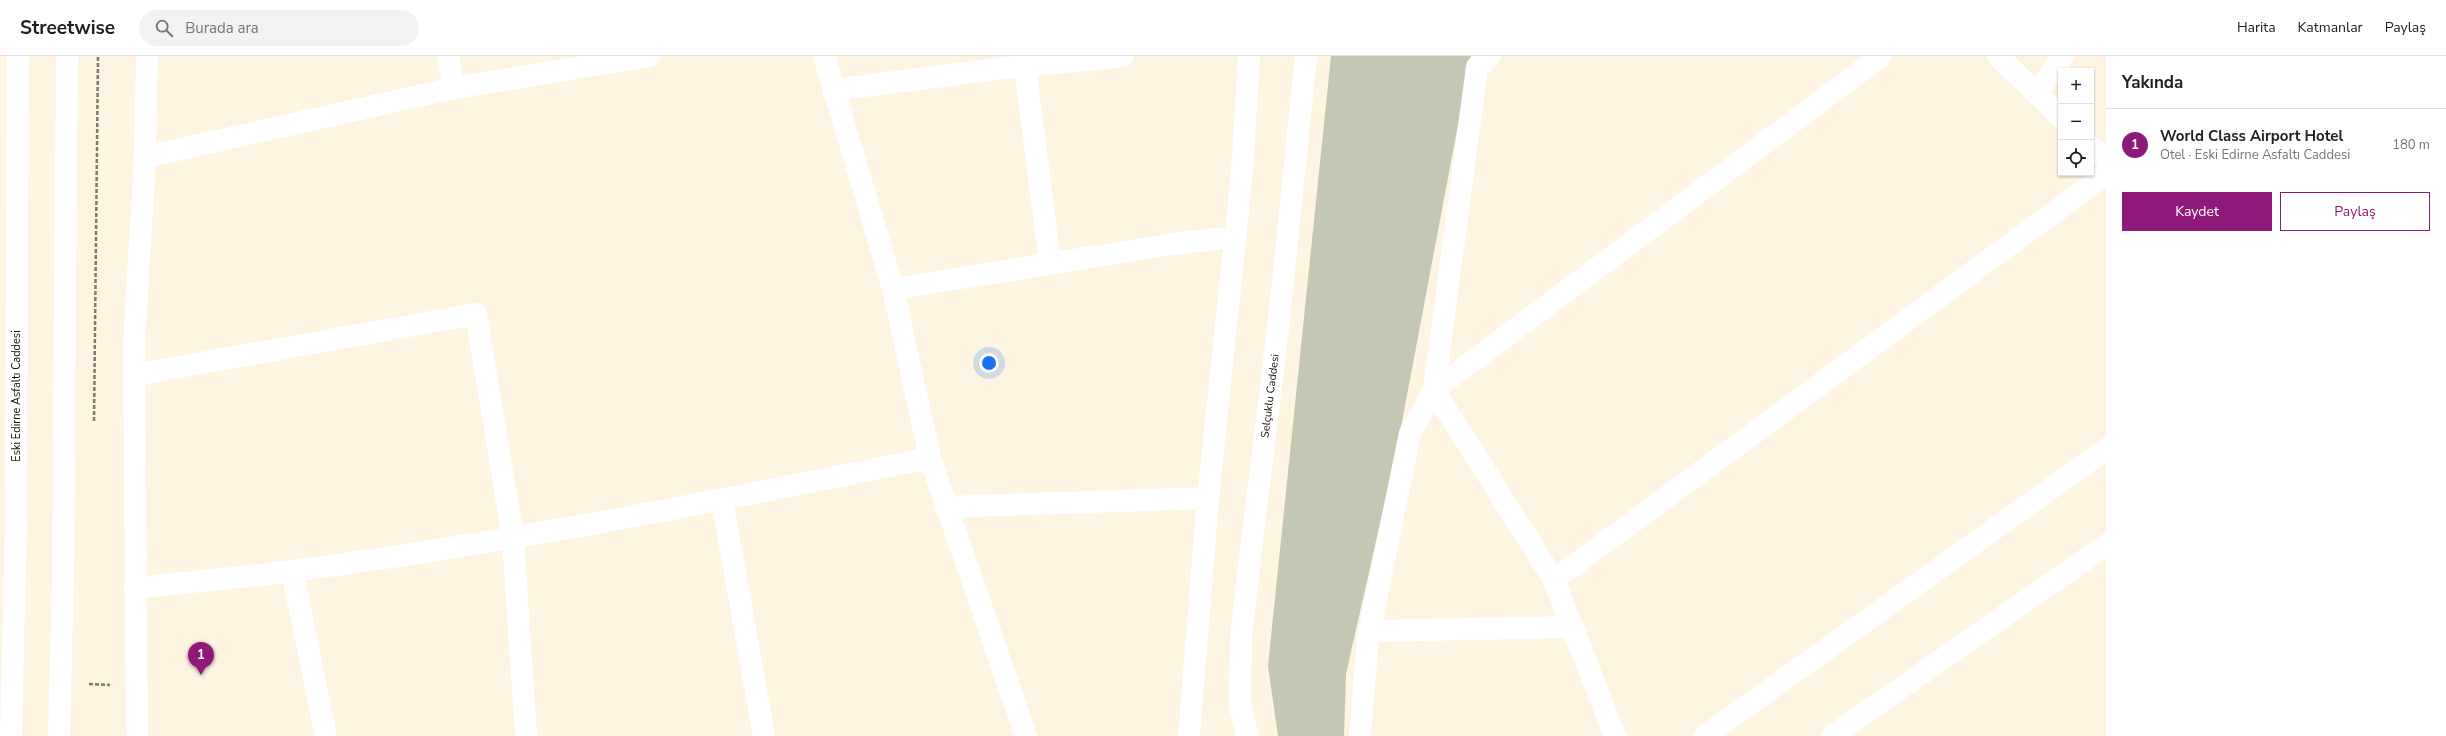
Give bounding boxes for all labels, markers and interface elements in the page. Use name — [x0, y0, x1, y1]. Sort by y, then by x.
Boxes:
search box — [139, 10, 419, 46]
text: Streetwise — [20, 15, 115, 41]
icon: search — [153, 17, 175, 39]
text: Burada ara — [185, 18, 259, 38]
text: Harita — [2237, 18, 2276, 37]
text: Katmanlar — [2298, 18, 2363, 37]
text: Paylaş — [2385, 18, 2426, 37]
map controls — [2058, 68, 2094, 176]
button: + — [2058, 68, 2094, 104]
text: Yakında — [2122, 71, 2183, 94]
button: − — [2058, 104, 2094, 140]
text: World Class Airport Hotel — [2160, 126, 2343, 146]
text: 1 — [2131, 136, 2139, 154]
text: 180 m — [2392, 136, 2430, 154]
button: locate — [2058, 140, 2094, 176]
text: Otel · Eski Edirne Asfaltı Caddesi — [2160, 146, 2350, 164]
button: Kaydet — [2122, 192, 2272, 231]
button: Paylaş — [2280, 192, 2430, 231]
street label: Eski Edirne Asfaltı Caddesi — [9, 330, 24, 462]
your location — [979, 353, 999, 373]
street label: Selçuklu Caddesi — [1257, 353, 1283, 439]
pin: 1 — [188, 642, 214, 675]

